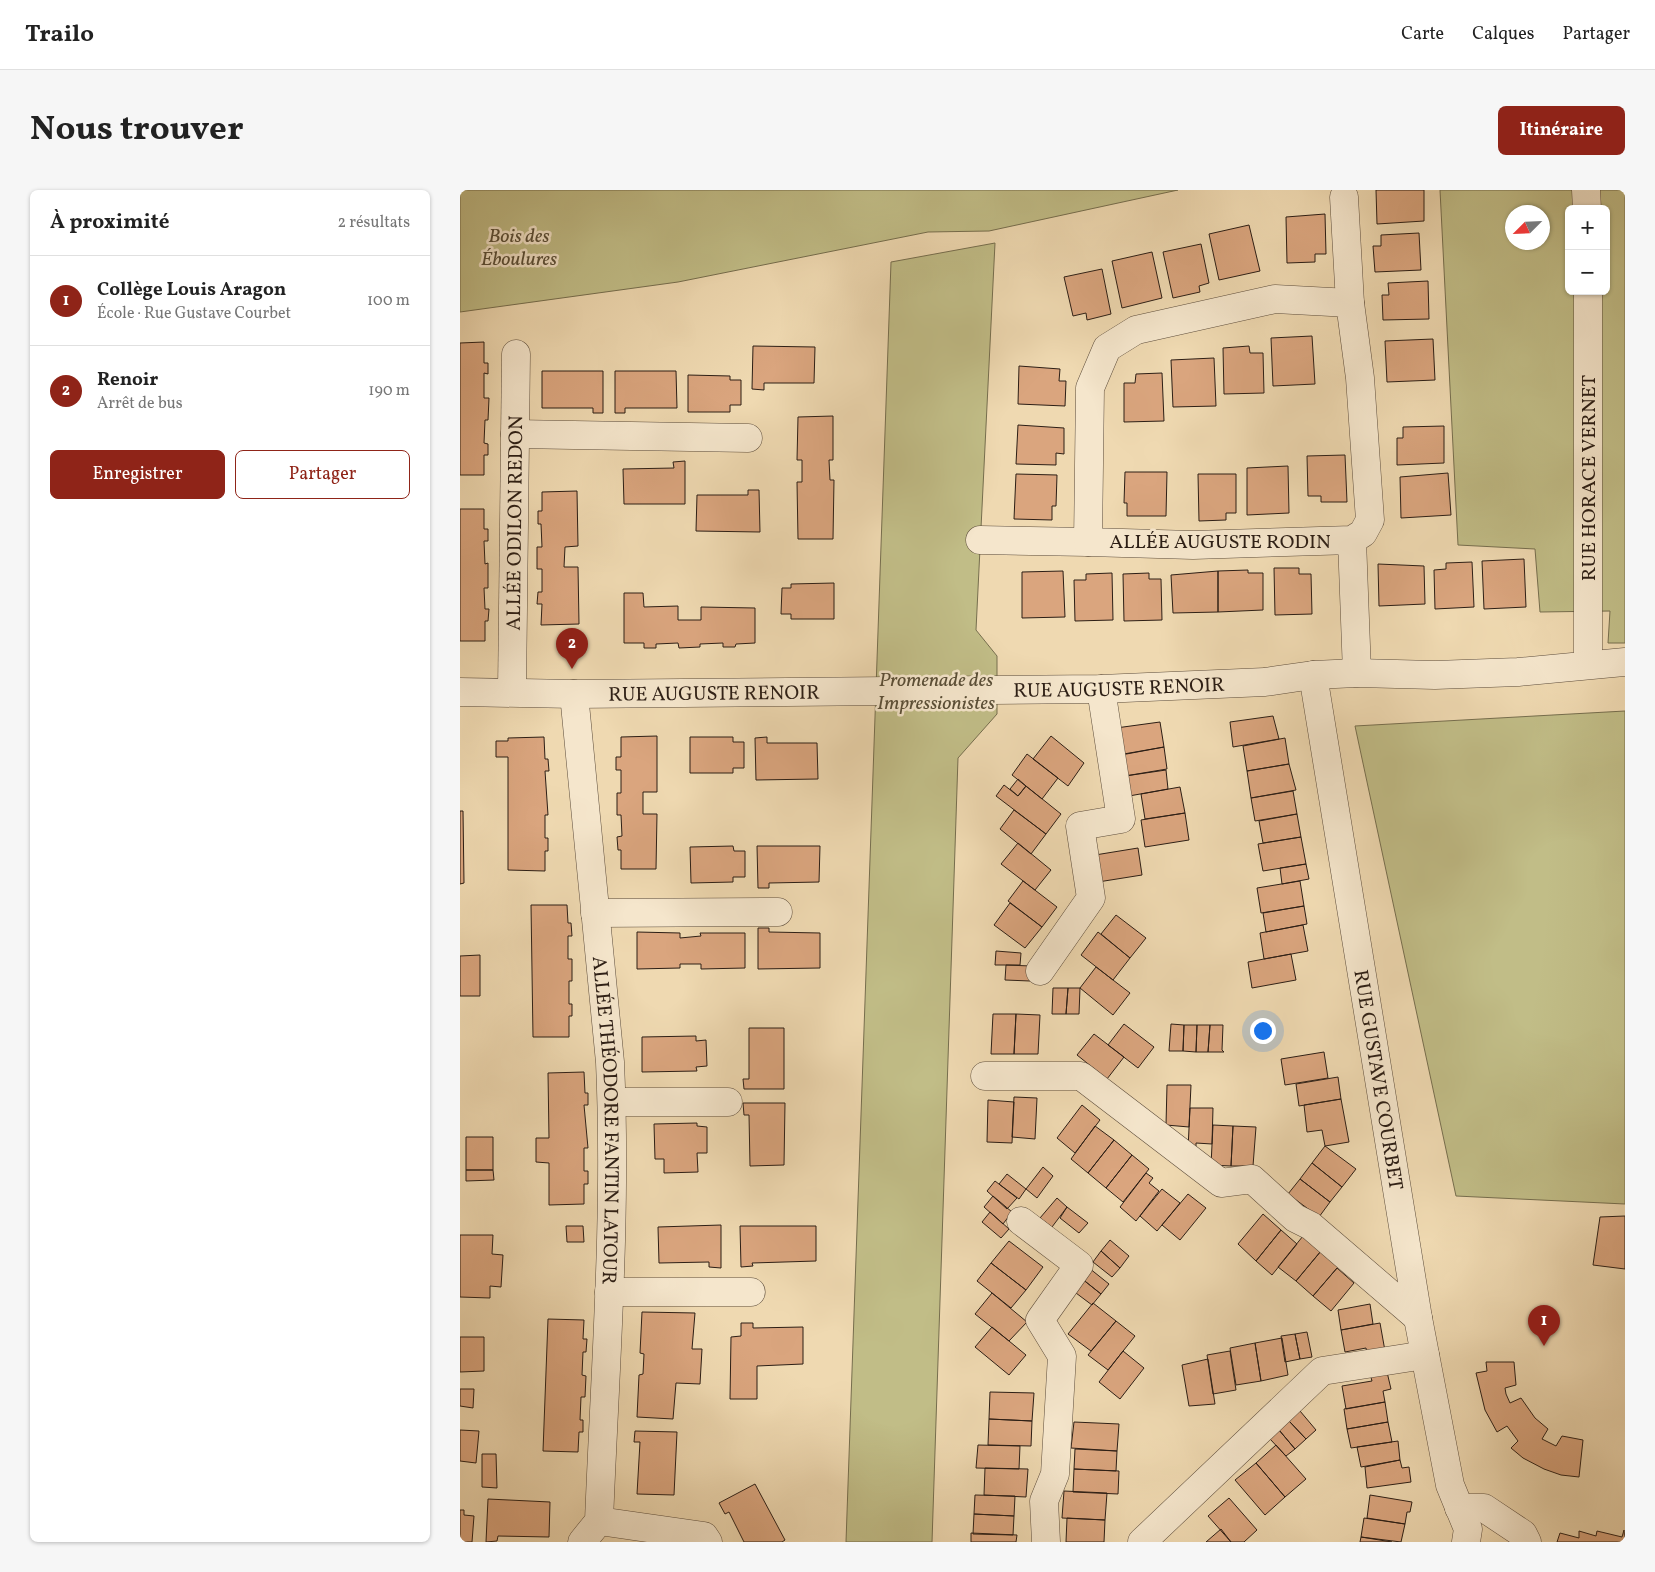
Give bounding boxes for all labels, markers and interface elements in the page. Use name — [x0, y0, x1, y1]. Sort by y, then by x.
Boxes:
text: Trailo — [25, 18, 94, 52]
text: Carte — [1401, 22, 1444, 47]
text: Calques — [1472, 22, 1534, 47]
text: Partager — [1562, 22, 1630, 47]
text: Nous trouver — [30, 106, 244, 154]
button: Itinéraire — [1498, 106, 1625, 155]
north arrow — [1505, 205, 1550, 250]
map controls — [1565, 205, 1610, 295]
button: + — [1565, 205, 1610, 250]
text: À proximité — [50, 208, 169, 237]
text: 2 résultats — [337, 212, 410, 234]
park label: Bois des Éboulures — [481, 223, 558, 274]
button: − — [1565, 250, 1610, 295]
text: Collège Louis Aragon — [97, 277, 286, 303]
text: 1 — [63, 290, 69, 312]
text: 100 m — [367, 290, 410, 312]
text: École · Rue Gustave Courbet — [97, 303, 291, 325]
text: Renoir — [97, 367, 158, 393]
street label: RUE HORACE VERNET — [1576, 375, 1604, 581]
text: 2 — [62, 380, 70, 402]
text: 190 m — [368, 380, 410, 402]
text: Arrêt de bus — [97, 393, 183, 415]
street label: ALLÉE ODILON REDON — [501, 415, 531, 631]
button: Enregistrer — [50, 450, 225, 499]
button: Partager — [235, 450, 410, 499]
street label: ALLÉE AUGUSTE RODIN — [1109, 529, 1331, 557]
pin: 2 — [556, 628, 588, 669]
park label: Promenade des Impressionistes — [877, 667, 996, 718]
street label: RUE AUGUSTE RENOIR — [1013, 672, 1226, 706]
street label: RUE AUGUSTE RENOIR — [608, 680, 820, 710]
street label: ALLÉE THÉODORE FANTIN LATOUR — [584, 955, 624, 1285]
street label: RUE GUSTAVE COURBET — [1345, 968, 1409, 1193]
your location — [1250, 1018, 1276, 1044]
pin: 1 — [1528, 1305, 1560, 1346]

